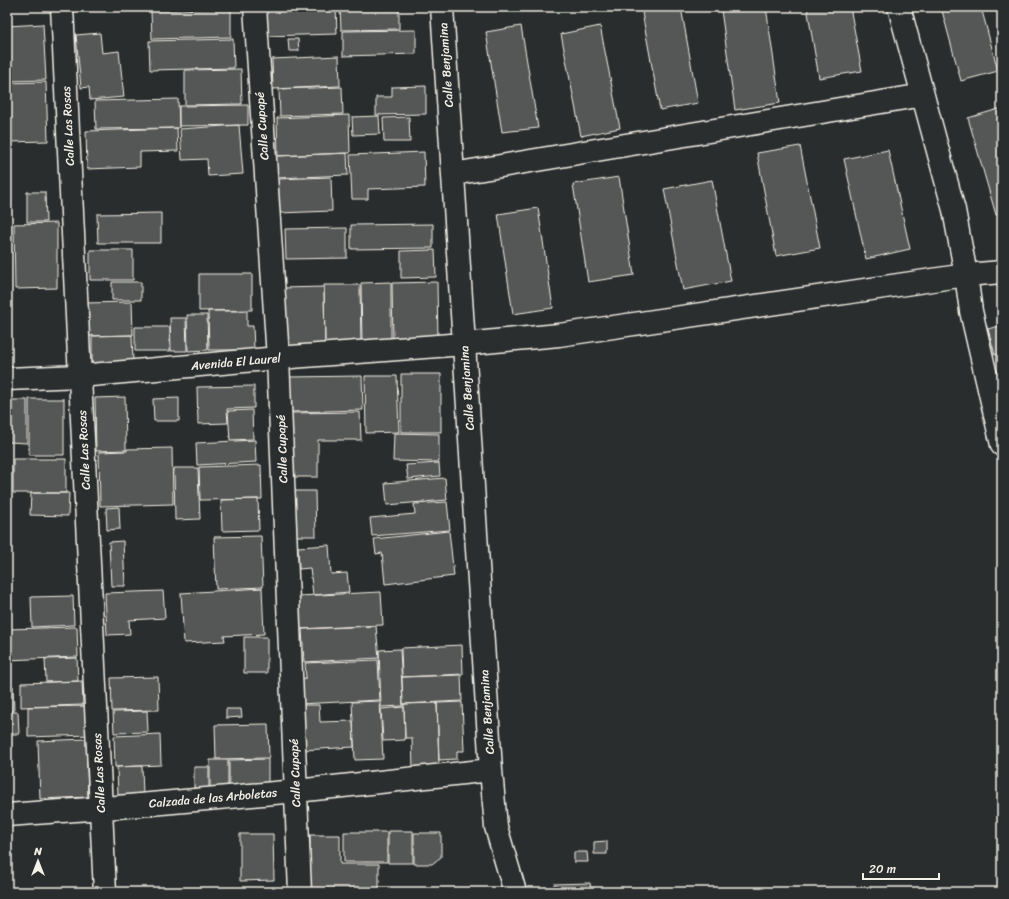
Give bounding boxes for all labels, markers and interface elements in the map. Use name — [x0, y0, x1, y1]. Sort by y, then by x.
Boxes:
street label: Calle Benjamina — [432, 22, 460, 108]
street label: Calle Las Rosas — [55, 85, 81, 166]
street label: Calle Cupapé — [249, 91, 275, 161]
street label: Calle Benjamina — [453, 345, 481, 431]
street label: Avenida El Laurel — [189, 347, 282, 377]
street label: Calle Las Rosas — [71, 409, 97, 490]
street label: Calle Cupapé — [270, 414, 294, 484]
street label: Calle Benjamina — [473, 669, 501, 755]
street label: Calle Las Rosas — [86, 732, 112, 813]
street label: Calle Cupapé — [283, 738, 307, 808]
street label: Calzada de las Arboletas — [148, 781, 279, 815]
north arrow — [18, 841, 58, 881]
text: N — [33, 842, 42, 861]
scale bar — [863, 855, 939, 881]
text: 20 m — [869, 858, 896, 880]

